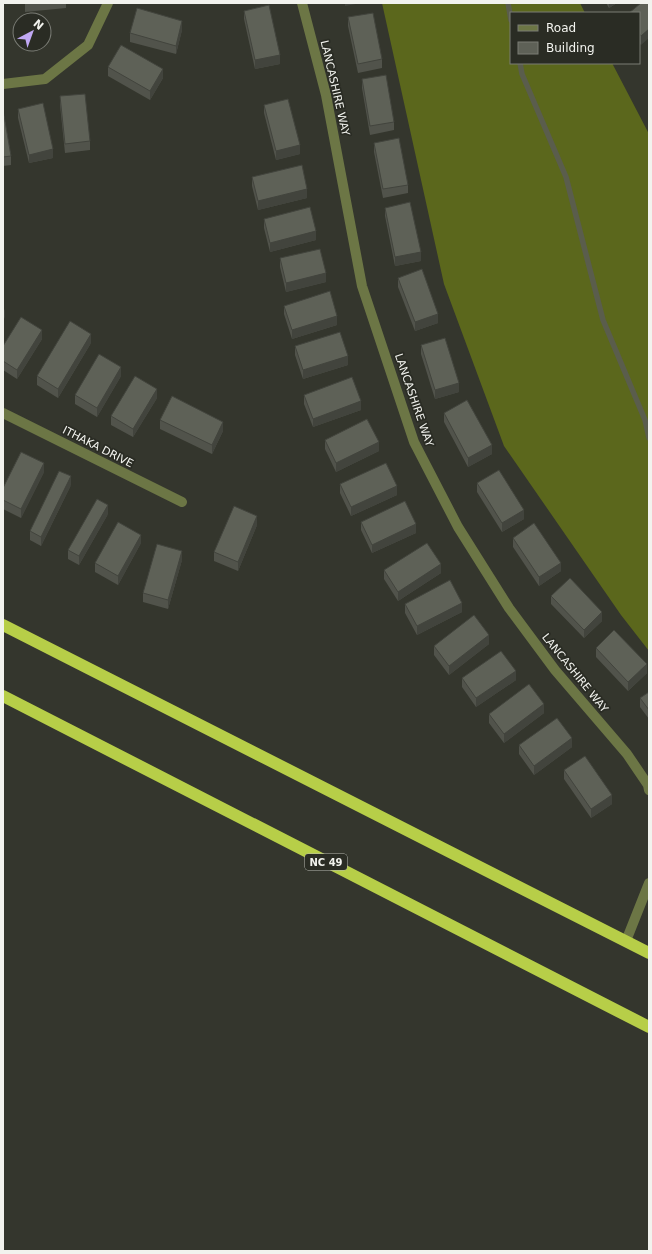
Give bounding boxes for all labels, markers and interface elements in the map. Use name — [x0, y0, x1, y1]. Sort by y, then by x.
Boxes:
north arrow — [12, 12, 52, 52]
legend — [510, 12, 640, 64]
text: N — [30, 17, 46, 33]
text: Road — [546, 21, 576, 35]
street label: LANCASHIRE WAY — [318, 39, 352, 137]
text: Building — [546, 41, 595, 55]
street label: LANCASHIRE WAY — [392, 352, 436, 449]
street label: ITHAKA DRIVE — [60, 424, 136, 470]
street label: LANCASHIRE WAY — [539, 631, 611, 715]
road number: NC 49 — [305, 854, 347, 870]

